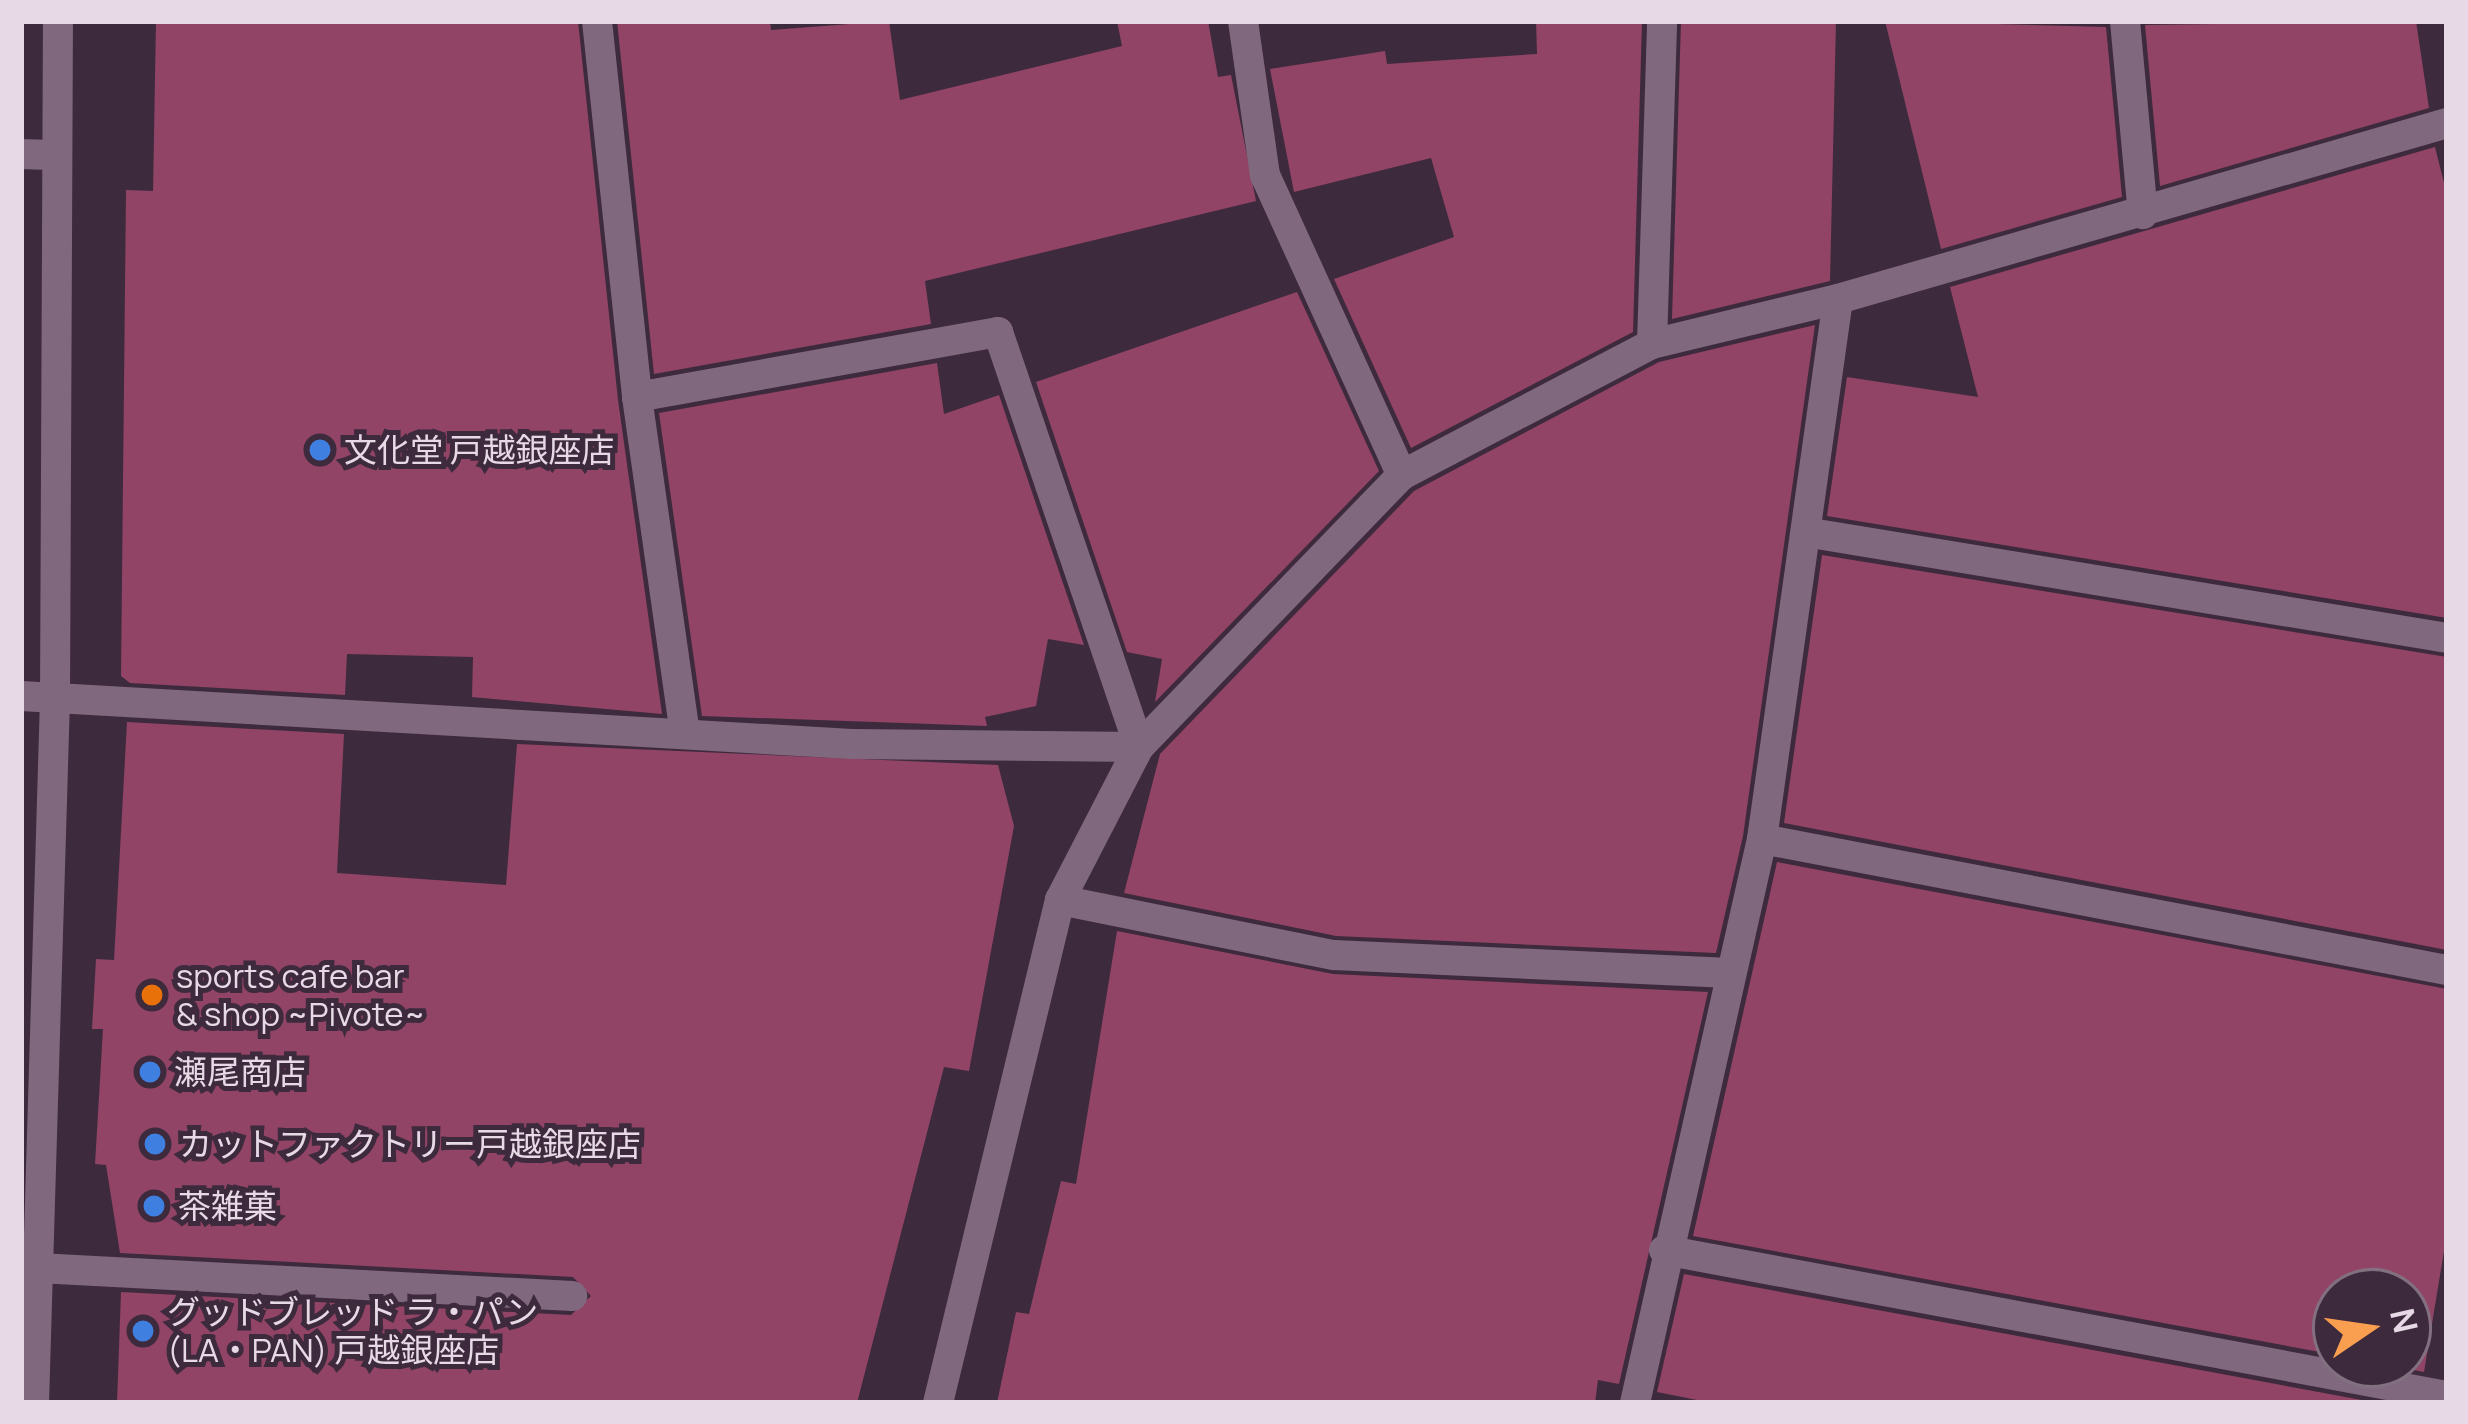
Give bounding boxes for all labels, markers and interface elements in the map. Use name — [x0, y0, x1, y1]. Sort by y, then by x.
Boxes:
place label: 文化堂 戸越銀座店 — [344, 430, 615, 470]
marker: 文化堂 戸越銀座店 — [307, 437, 333, 463]
place label: sports cafe bar & shop ~Pivote~ — [176, 956, 425, 1034]
marker: sports cafe bar & shop ~Pivote~ — [139, 982, 165, 1008]
place label: 瀬尾商店 — [174, 1052, 306, 1092]
marker: 瀬尾商店 — [137, 1059, 163, 1085]
place label: カットファクトリー戸越銀座店 — [179, 1124, 641, 1164]
marker: カットファクトリー戸越銀座店 — [142, 1131, 168, 1157]
place label: 茶雑菓 — [178, 1186, 277, 1226]
marker: 茶雑菓 — [141, 1193, 167, 1219]
north arrow — [2312, 1268, 2432, 1388]
place label: グッドブレッド ラ・パン (LA・PAN) 戸越銀座店 — [167, 1292, 537, 1370]
text: N — [2380, 1304, 2429, 1337]
marker: グッドブレッド ラ・パン (LA・PAN) 戸越銀座店 — [130, 1318, 156, 1344]

